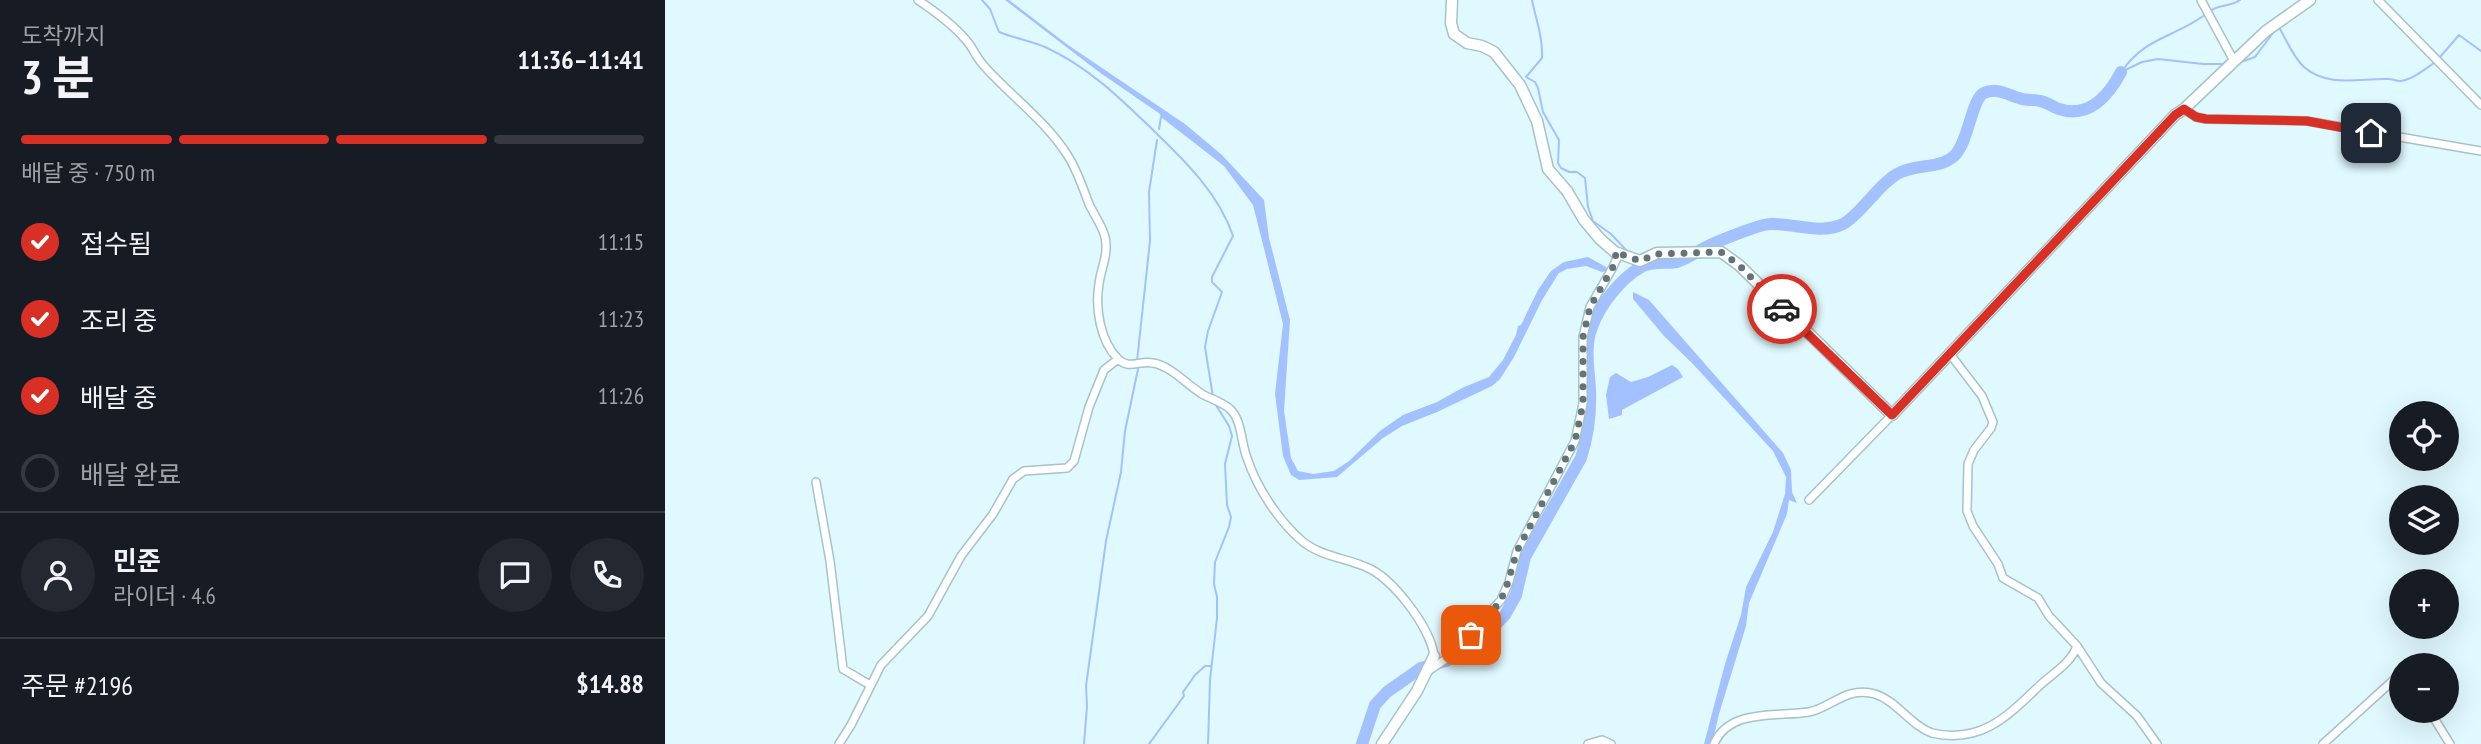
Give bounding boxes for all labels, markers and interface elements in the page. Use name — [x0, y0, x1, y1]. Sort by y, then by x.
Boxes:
text: 도착까지 — [21, 21, 106, 50]
text: 11:36–11:41 — [517, 43, 644, 76]
text: 3 분 — [21, 47, 95, 107]
pin — [2341, 103, 2401, 163]
icon: home — [2352, 114, 2390, 152]
text: 배달 중 · 750 m — [21, 158, 155, 187]
icon: check — [21, 223, 59, 261]
text: 접수됨 — [80, 227, 152, 260]
text: 11:15 — [598, 227, 644, 256]
courier — [1747, 274, 1817, 344]
icon: car — [1763, 290, 1801, 328]
icon: check — [21, 300, 59, 338]
text: 조리 중 — [80, 304, 157, 337]
text: 11:23 — [598, 304, 644, 333]
icon: check — [21, 377, 59, 415]
text: 배달 중 — [80, 381, 157, 414]
text: 11:26 — [598, 381, 644, 410]
map controls — [2389, 401, 2459, 723]
button: locate — [2389, 401, 2459, 471]
text: 배달 완료 — [80, 458, 181, 491]
button: layers — [2389, 485, 2459, 555]
button: person — [21, 538, 95, 612]
button: chat — [478, 538, 552, 612]
button: phone — [570, 538, 644, 612]
text: 민준 — [113, 544, 161, 577]
button: + — [2389, 569, 2459, 639]
text: 라이더 · 4.6 — [113, 581, 216, 610]
pin — [1441, 605, 1501, 665]
icon: bag — [1452, 616, 1490, 654]
button: − — [2389, 653, 2459, 723]
text: $14.88 — [576, 667, 644, 700]
text: 주문 #2196 — [21, 669, 133, 702]

